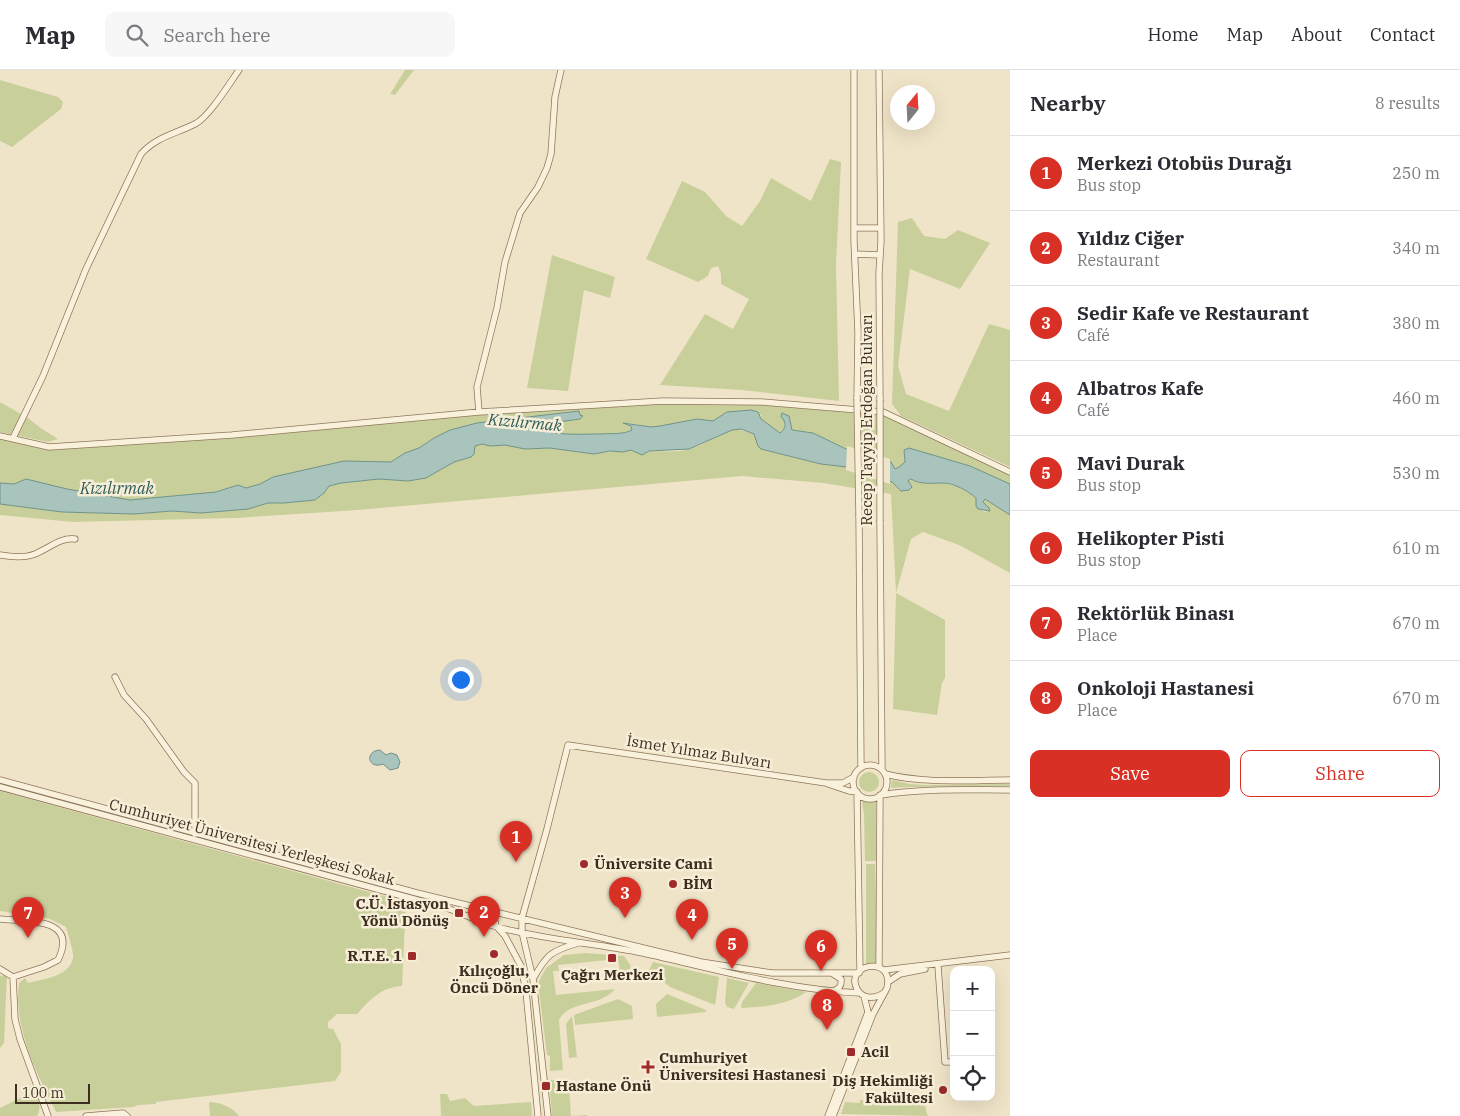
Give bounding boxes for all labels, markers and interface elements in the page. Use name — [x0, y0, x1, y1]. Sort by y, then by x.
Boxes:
search box — [105, 12, 455, 57]
text: Map — [25, 19, 75, 51]
icon: search — [123, 21, 151, 49]
text: Search here — [163, 23, 270, 47]
text: Home — [1147, 23, 1199, 46]
text: Map — [1227, 23, 1263, 46]
text: About — [1291, 23, 1342, 46]
text: Contact — [1370, 23, 1435, 46]
north arrow — [890, 85, 935, 130]
text: Nearby — [1030, 89, 1106, 117]
text: 8 results — [1375, 93, 1440, 113]
text: Merkezi Otobüs Durağı — [1077, 151, 1292, 175]
text: 1 — [1041, 163, 1051, 183]
text: 250 m — [1392, 163, 1440, 183]
text: Bus stop — [1077, 175, 1141, 195]
text: Yıldız Ciğer — [1077, 226, 1184, 250]
text: 2 — [1041, 238, 1051, 258]
text: 340 m — [1392, 238, 1440, 258]
text: Restaurant — [1077, 250, 1160, 270]
text: Sedir Kafe ve Restaurant — [1077, 301, 1309, 325]
text: 3 — [1041, 313, 1051, 333]
text: 380 m — [1392, 313, 1440, 333]
street label: Recep Tayyip Erdoğan Bulvarı — [857, 314, 876, 526]
text: Café — [1077, 325, 1110, 345]
text: Albatros Kafe — [1077, 376, 1204, 400]
text: 4 — [1041, 388, 1051, 408]
text: 460 m — [1392, 388, 1440, 408]
text: Café — [1077, 400, 1110, 420]
water label: Kızılırmak — [486, 409, 563, 435]
text: Mavi Durak — [1077, 451, 1185, 475]
text: 5 — [1041, 463, 1051, 483]
text: 530 m — [1392, 463, 1440, 483]
text: Bus stop — [1077, 475, 1141, 495]
water label: Kızılırmak — [79, 478, 155, 498]
text: Helikopter Pisti — [1077, 526, 1224, 550]
text: 6 — [1041, 538, 1051, 558]
text: 610 m — [1392, 538, 1440, 558]
text: Bus stop — [1077, 550, 1141, 570]
text: Rektörlük Binası — [1077, 601, 1234, 625]
text: 7 — [1041, 613, 1051, 633]
text: 670 m — [1392, 613, 1440, 633]
text: Place — [1077, 625, 1117, 645]
your location — [448, 667, 474, 693]
text: Onkoloji Hastanesi — [1077, 676, 1254, 700]
text: 8 — [1041, 688, 1051, 708]
text: 670 m — [1392, 688, 1440, 708]
text: Place — [1077, 700, 1117, 720]
street label: İsmet Yılmaz Bulvarı — [625, 731, 773, 772]
button: Save — [1030, 750, 1230, 797]
button: Share — [1240, 750, 1440, 797]
street label: Cumhuriyet Üniversitesi Yerleşkesi Sokak — [107, 794, 397, 889]
pin: 1 — [500, 821, 532, 862]
place label: Üniversite Cami — [594, 854, 713, 873]
marker: Üniversite Cami — [578, 858, 590, 870]
place label: BİM — [683, 874, 713, 893]
pin: 3 — [609, 877, 641, 918]
marker: BİM — [667, 878, 679, 890]
place label: C.Ü. İstasyon Yönü Dönüş — [356, 894, 449, 930]
pin: 2 — [468, 896, 500, 937]
pin: 7 — [12, 897, 44, 938]
pin: 4 — [676, 899, 708, 940]
marker: C.Ü. İstasyon Yönü Dönüş — [453, 907, 465, 919]
pin: 5 — [716, 928, 748, 969]
pin: 6 — [805, 930, 837, 971]
place label: R.T.E. 1 — [347, 946, 402, 965]
marker: Kılıçoğlu, Öncü Döner — [488, 948, 500, 960]
marker: R.T.E. 1 — [406, 950, 418, 962]
marker: Çağrı Merkezi — [606, 952, 618, 964]
place label: Kılıçoğlu, Öncü Döner — [450, 961, 539, 997]
place label: Çağrı Merkezi — [561, 965, 663, 984]
map controls — [950, 966, 995, 1101]
button: + — [950, 966, 995, 1011]
pin: 8 — [811, 989, 843, 1030]
button: − — [950, 1011, 995, 1056]
place label: Acil — [861, 1042, 889, 1061]
marker: Acil — [845, 1046, 857, 1058]
place label: Cumhuriyet Üniversitesi Hastanesi — [659, 1048, 826, 1084]
button: locate — [950, 1056, 995, 1101]
marker: Cumhuriyet Üniversitesi Hastanesi — [641, 1060, 655, 1074]
place label: Diş Hekimliği Fakültesi — [832, 1071, 933, 1107]
place label: Hastane Önü — [556, 1076, 652, 1095]
marker: Hastane Önü — [540, 1080, 552, 1092]
scale bar — [15, 1081, 90, 1104]
text: 100 m — [22, 1084, 64, 1102]
marker: Diş Hekimliği Fakültesi — [937, 1084, 949, 1096]

